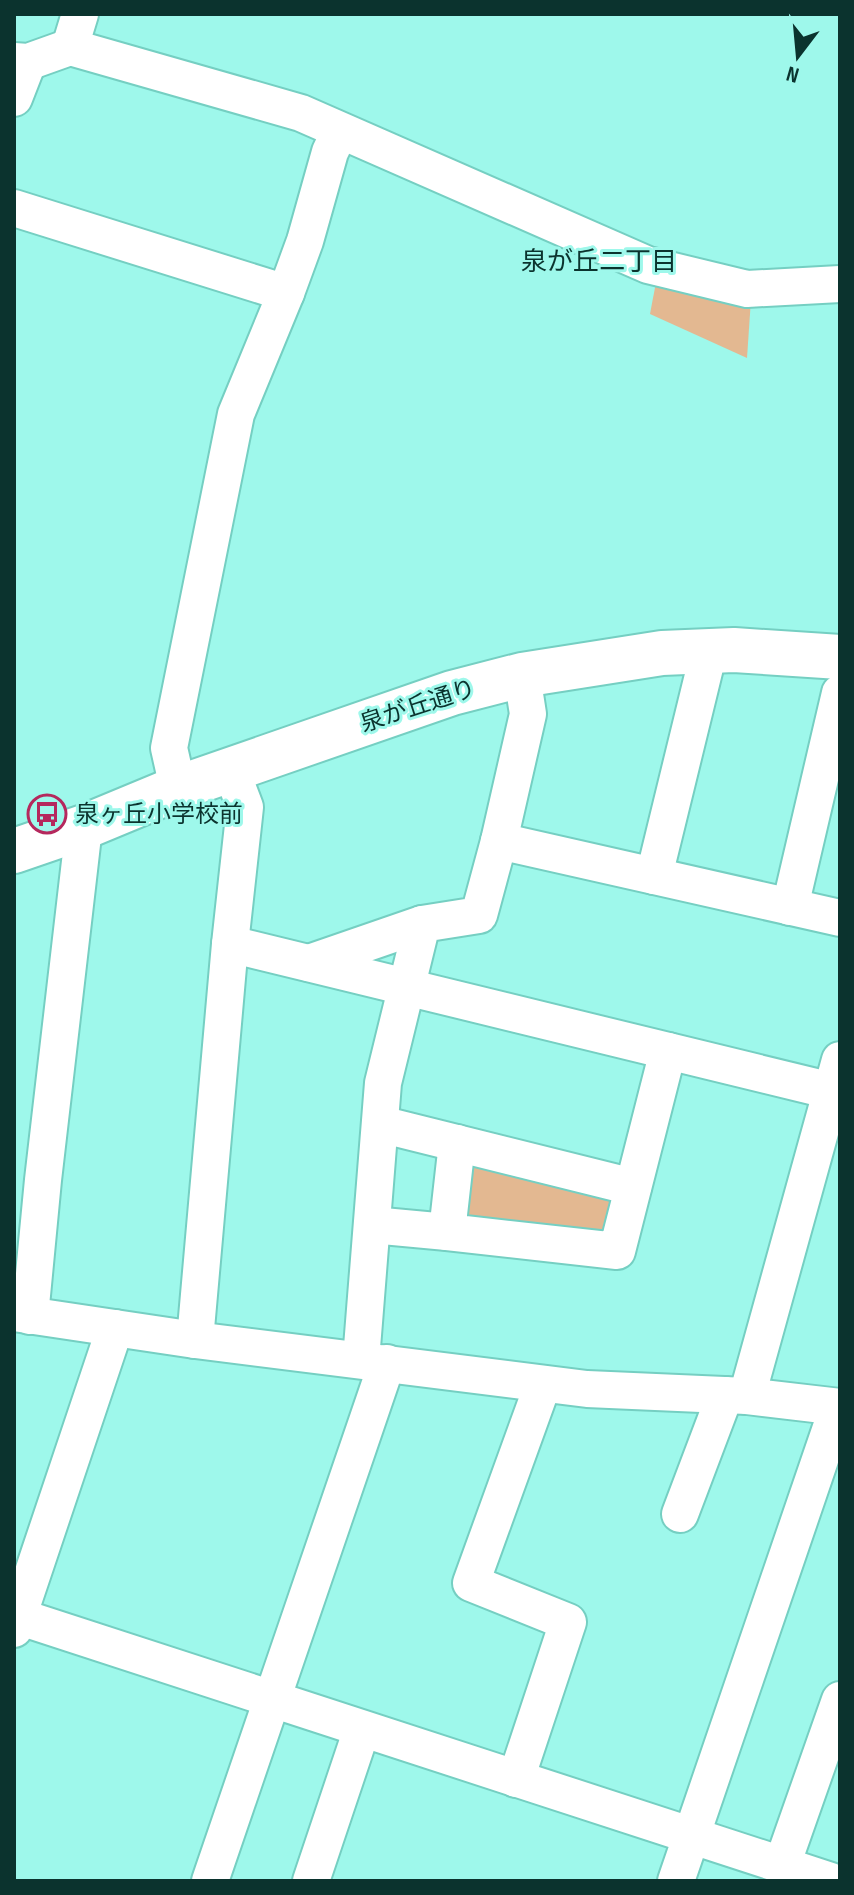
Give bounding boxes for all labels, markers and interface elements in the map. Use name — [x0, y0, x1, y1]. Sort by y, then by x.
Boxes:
north arrow — [758, 16, 838, 96]
text: N — [784, 59, 802, 88]
district label: 泉が丘二丁目 — [521, 247, 677, 278]
street label: 泉が丘通り — [356, 674, 480, 738]
bus stop icon: 泉ヶ丘小学校前 — [26, 793, 68, 835]
place label: 泉ヶ丘小学校前 — [75, 800, 243, 829]

